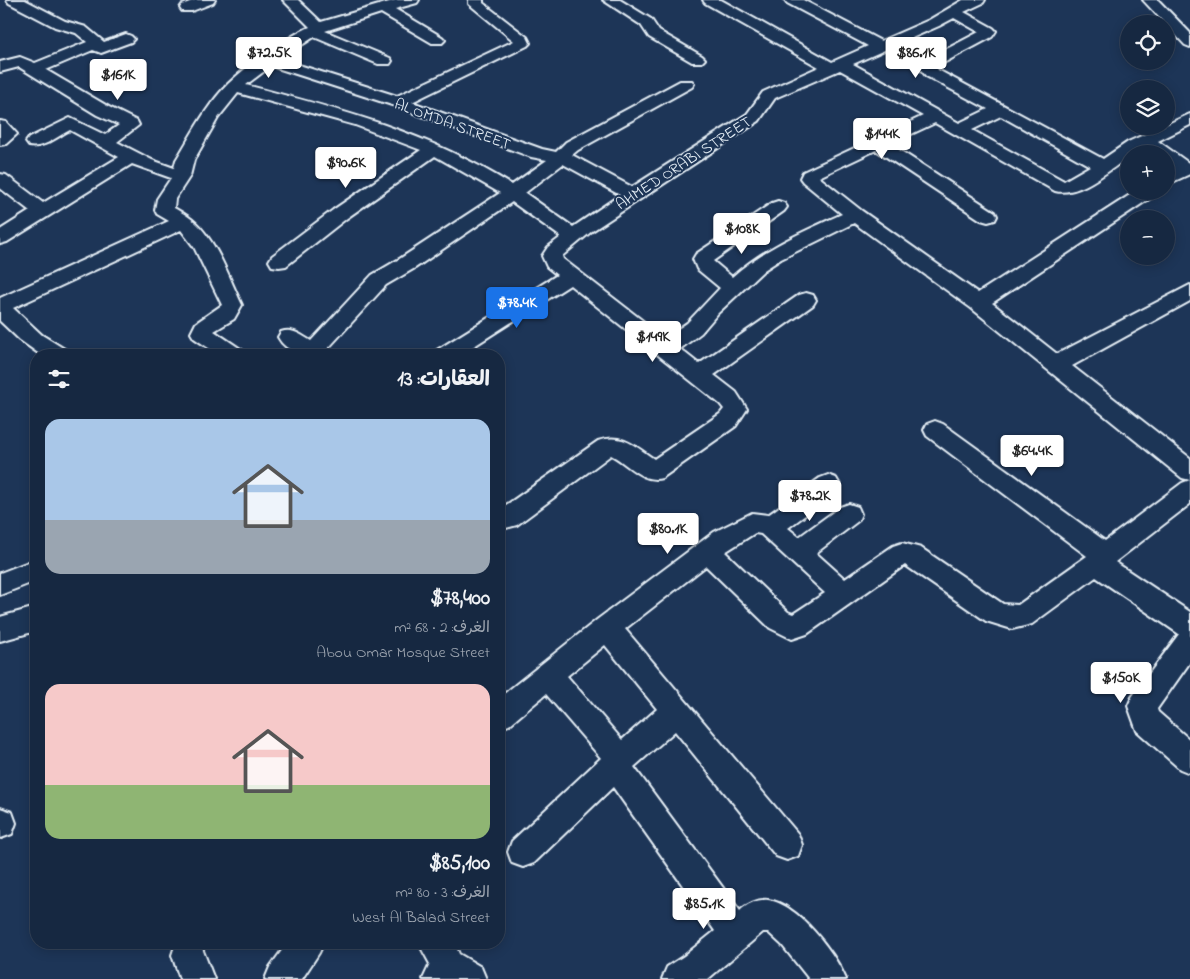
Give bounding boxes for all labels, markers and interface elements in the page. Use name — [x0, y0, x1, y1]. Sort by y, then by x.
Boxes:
map controls — [1120, 15, 1175, 265]
button: locate — [1120, 15, 1175, 70]
pin: $72.5K — [228, 36, 310, 79]
pin: $86.1K — [875, 36, 957, 79]
text: $72.5K — [247, 41, 291, 65]
text: $86.1K — [897, 41, 935, 65]
pin: $161K — [83, 58, 153, 101]
text: $161K — [101, 63, 135, 87]
button: layers — [1120, 80, 1175, 135]
street label: AL OMDA STREET — [391, 93, 514, 157]
street label: AHMED ORABI STREET — [611, 111, 757, 217]
pin: $144K — [847, 118, 917, 160]
text: $144K — [864, 122, 900, 146]
button: + — [1120, 145, 1175, 200]
pin: $90.6K — [305, 146, 387, 189]
text: $90.6K — [326, 151, 366, 175]
button: − — [1120, 210, 1175, 265]
pin: $108K — [707, 212, 777, 255]
text: $108K — [724, 217, 760, 241]
pin: $78.4K — [476, 286, 558, 329]
text: $78.4K — [497, 291, 537, 315]
pin: $149K — [618, 320, 688, 363]
text: $149K — [636, 325, 670, 349]
icon: filters — [45, 365, 73, 393]
text: العقارات: 13 — [397, 365, 490, 395]
pin: $64.4K — [991, 434, 1073, 477]
text: $64.4K — [1012, 439, 1052, 463]
icon: home — [223, 451, 313, 541]
pin: $78.2K — [769, 480, 851, 522]
text: $78.2K — [789, 484, 831, 508]
pin: $80.1K — [627, 512, 709, 555]
text: $80.1K — [649, 517, 687, 541]
text: $78,400 — [430, 584, 490, 614]
text: الغرف: 2 · 68 m² — [394, 616, 490, 640]
text: Abou Omar Mosque Street — [316, 641, 490, 665]
pin: $150K — [1086, 662, 1156, 704]
text: $150K — [1102, 666, 1140, 690]
icon: home — [223, 716, 313, 806]
text: $85,100 — [429, 849, 490, 879]
text: الغرف: 3 · 80 m² — [396, 881, 490, 905]
pin: $85.1K — [663, 888, 745, 930]
text: $85.1K — [684, 892, 724, 916]
text: West Al Balad Street — [352, 906, 490, 930]

